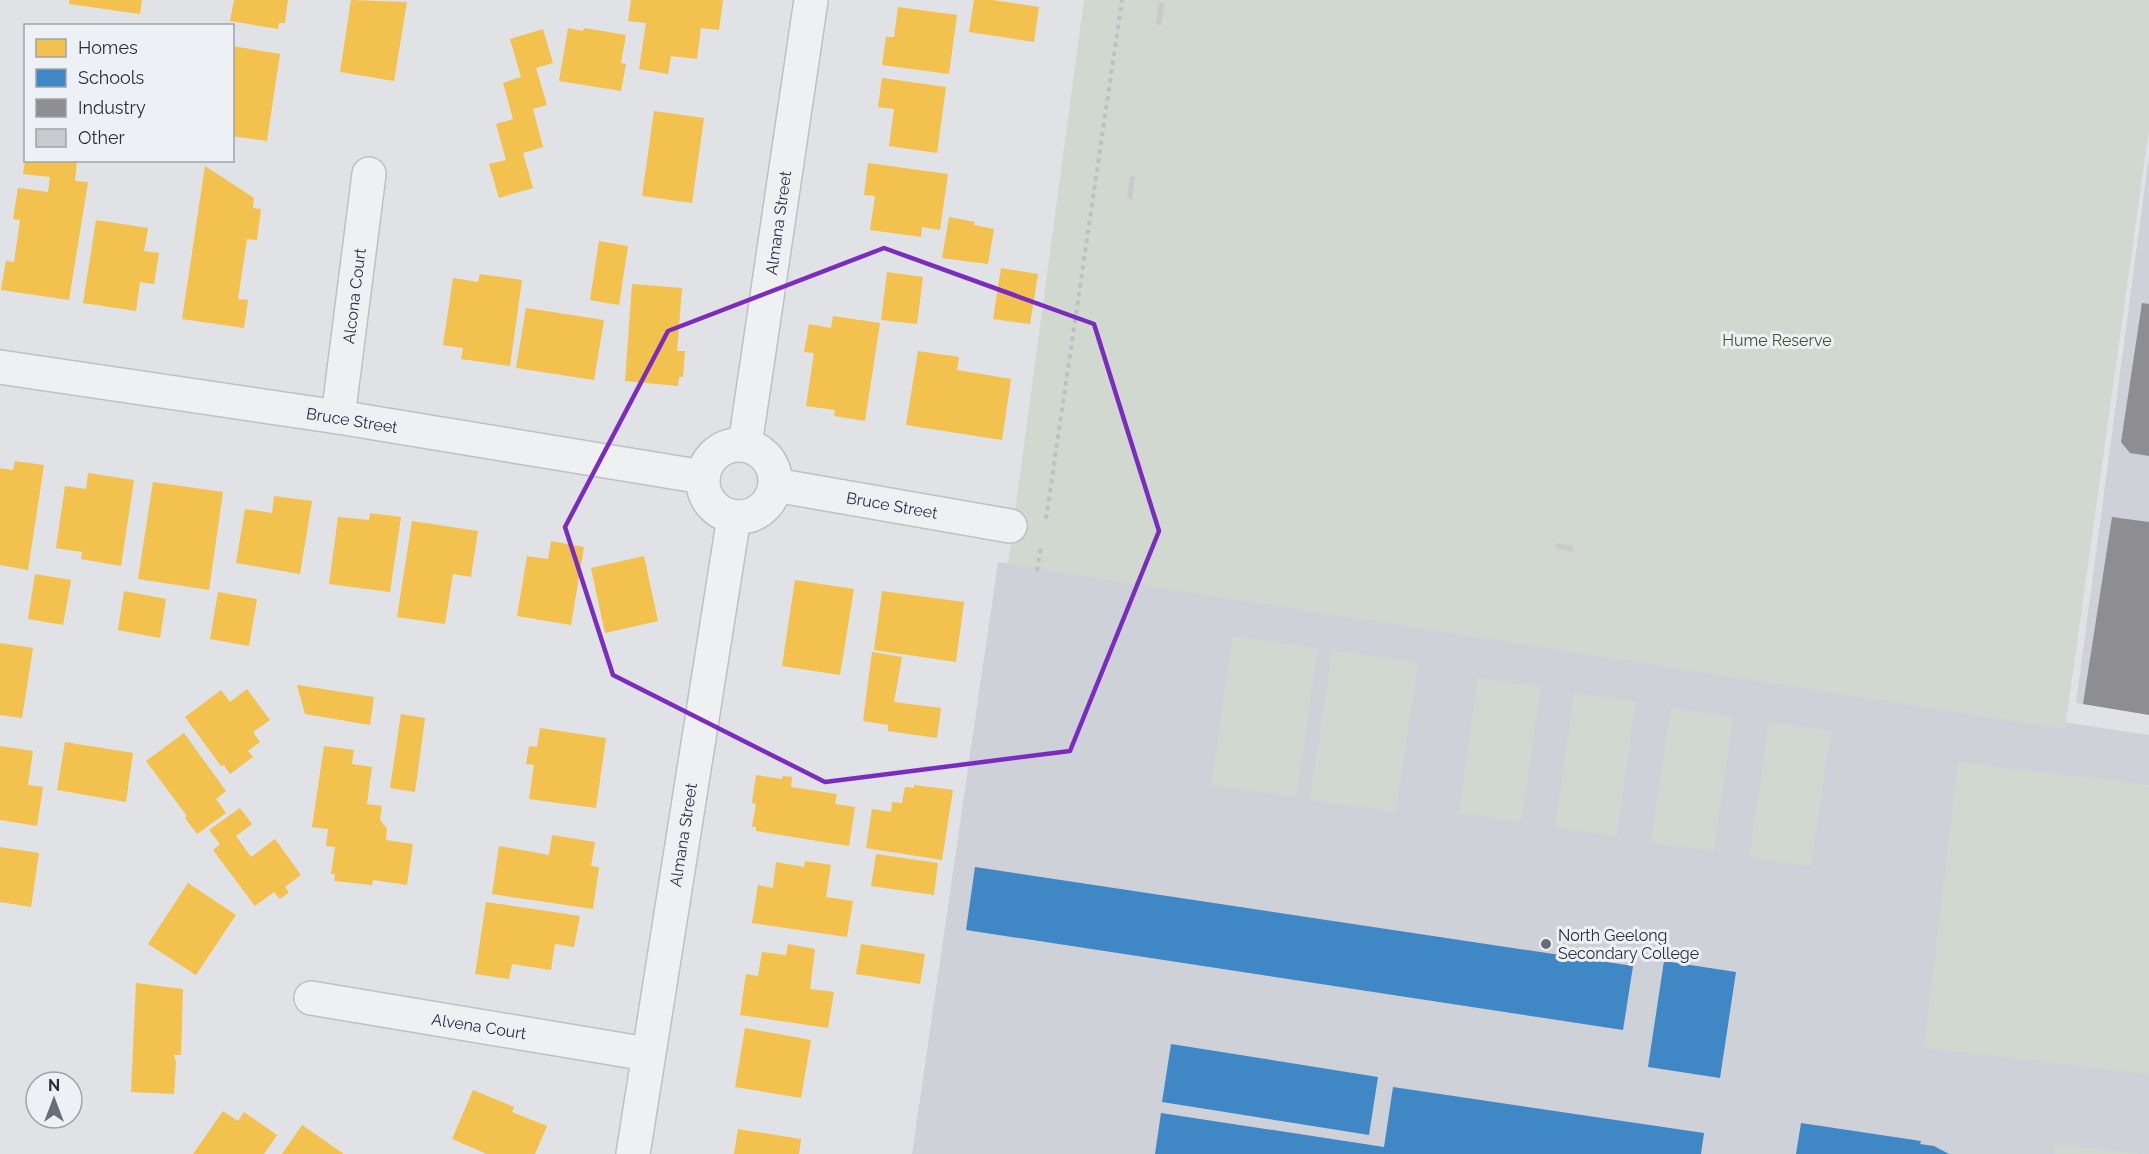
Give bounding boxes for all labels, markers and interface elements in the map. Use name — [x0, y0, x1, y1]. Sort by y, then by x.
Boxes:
legend — [24, 24, 234, 162]
text: Homes — [78, 37, 138, 58]
text: Schools — [78, 67, 145, 88]
text: Industry — [78, 97, 146, 118]
text: Other — [78, 127, 126, 148]
street label: Almana Street — [762, 169, 795, 276]
street label: Alcona Court — [339, 246, 370, 345]
park label: Hume Reserve — [1722, 331, 1832, 350]
street label: Bruce Street — [305, 404, 400, 437]
street label: Bruce Street — [845, 488, 940, 523]
street label: Almana Street — [666, 781, 701, 888]
place label: North Geelong Secondary College — [1558, 926, 1699, 963]
marker: North Geelong Secondary College — [1539, 937, 1553, 951]
street label: Alvena Court — [430, 1010, 528, 1043]
north arrow — [24, 1070, 84, 1130]
text: N — [48, 1076, 60, 1095]

